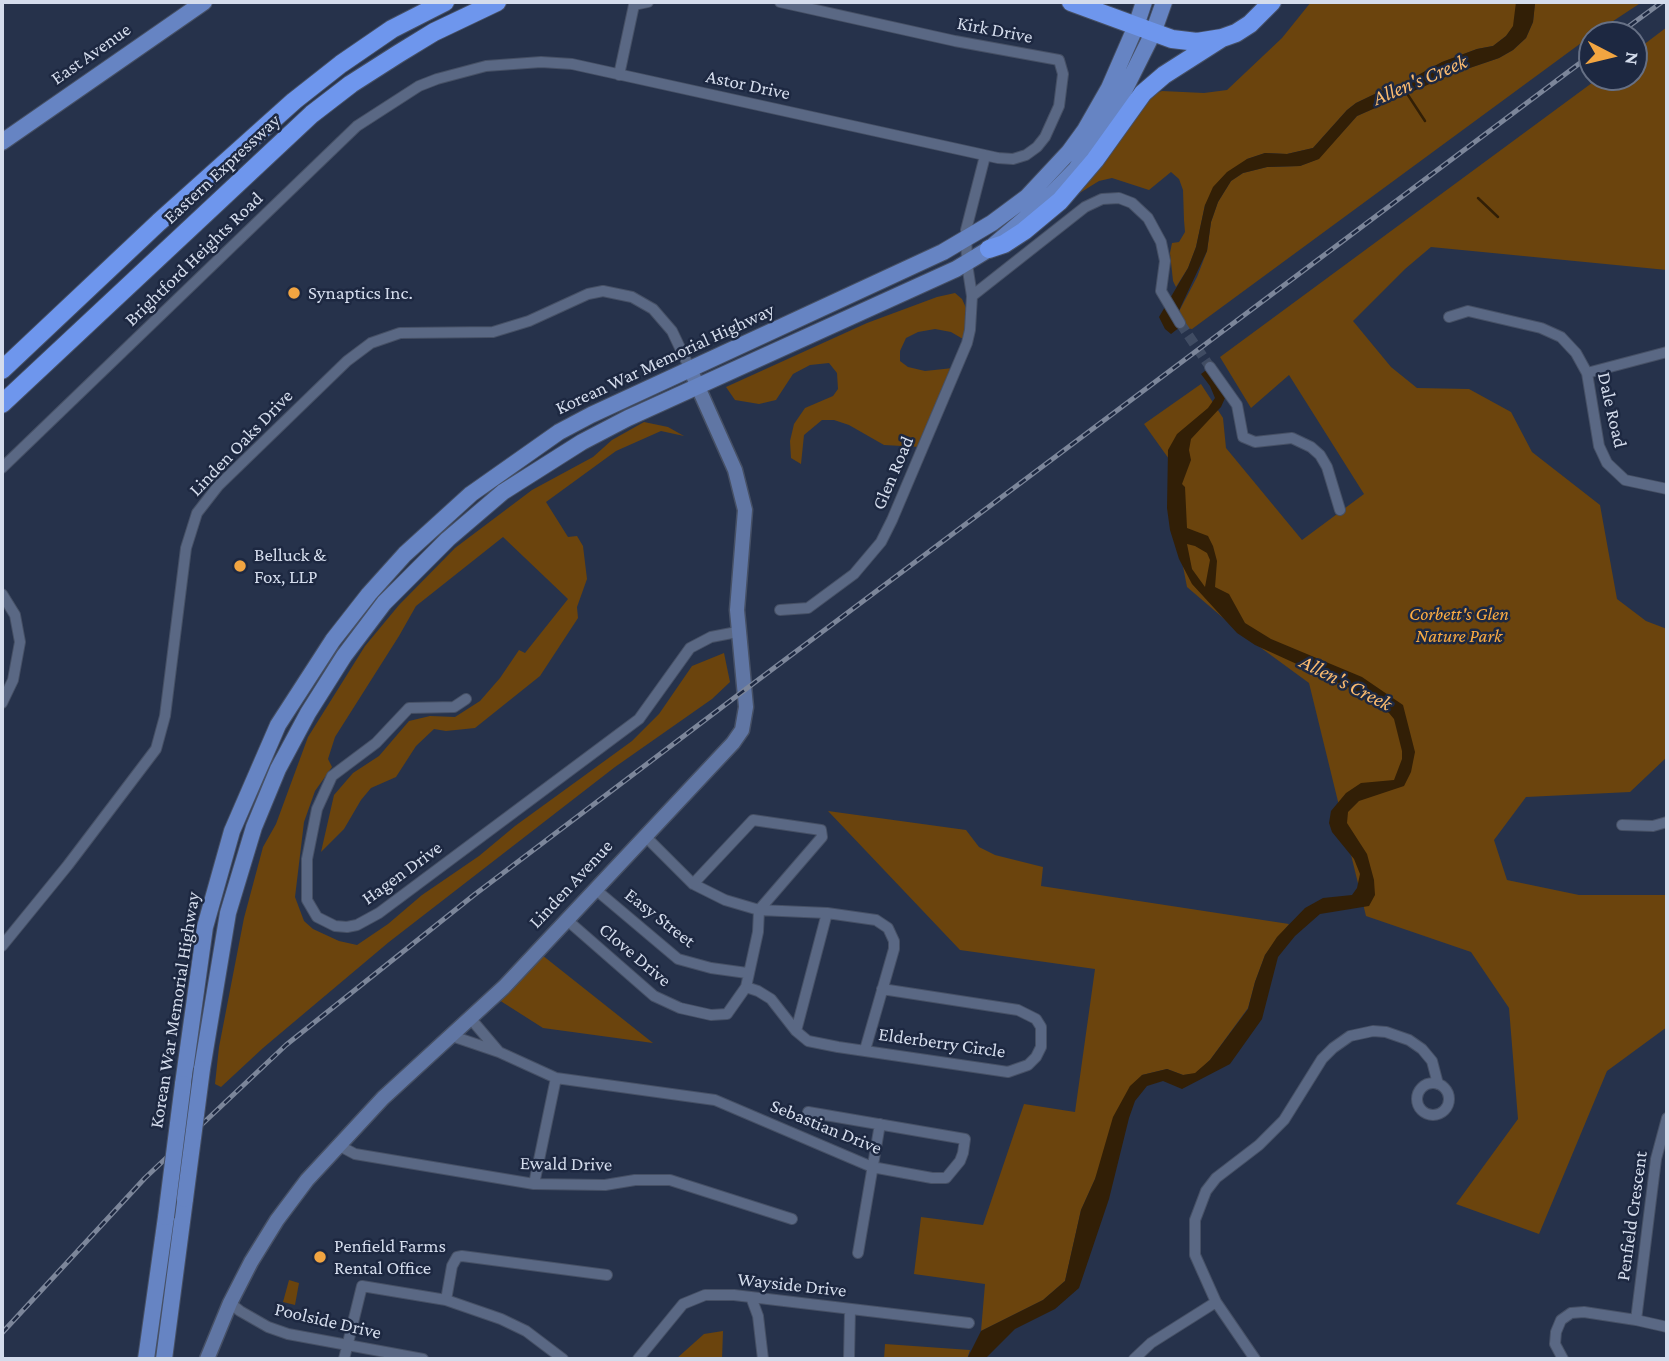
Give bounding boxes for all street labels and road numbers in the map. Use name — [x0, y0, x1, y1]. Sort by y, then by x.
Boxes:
street label: Kirk Drive — [955, 12, 1035, 48]
street label: East Avenue — [47, 18, 135, 90]
street label: Astor Drive — [704, 65, 792, 105]
street label: Eastern Expressway — [159, 109, 285, 229]
street label: Brightford Heights Road — [120, 187, 268, 331]
street label: Korean War Memorial Highway — [552, 298, 778, 420]
street label: Dale Road — [1592, 370, 1632, 450]
street label: Linden Oaks Drive — [184, 385, 298, 501]
street label: Glen Road — [867, 433, 919, 513]
street label: Linden Avenue — [524, 835, 618, 933]
street label: Hagen Drive — [357, 836, 447, 910]
street label: Easy Street — [620, 883, 700, 953]
street label: Korean War Memorial Highway — [145, 890, 205, 1130]
street label: Clove Drive — [594, 918, 676, 992]
street label: Elderberry Circle — [877, 1023, 1007, 1063]
street label: Sebastian Drive — [767, 1094, 885, 1160]
street label: Penfield Crescent — [1612, 1150, 1652, 1282]
street label: Ewald Drive — [520, 1152, 612, 1176]
street label: Wayside Drive — [736, 1268, 848, 1302]
street label: Poolside Drive — [272, 1298, 384, 1344]

